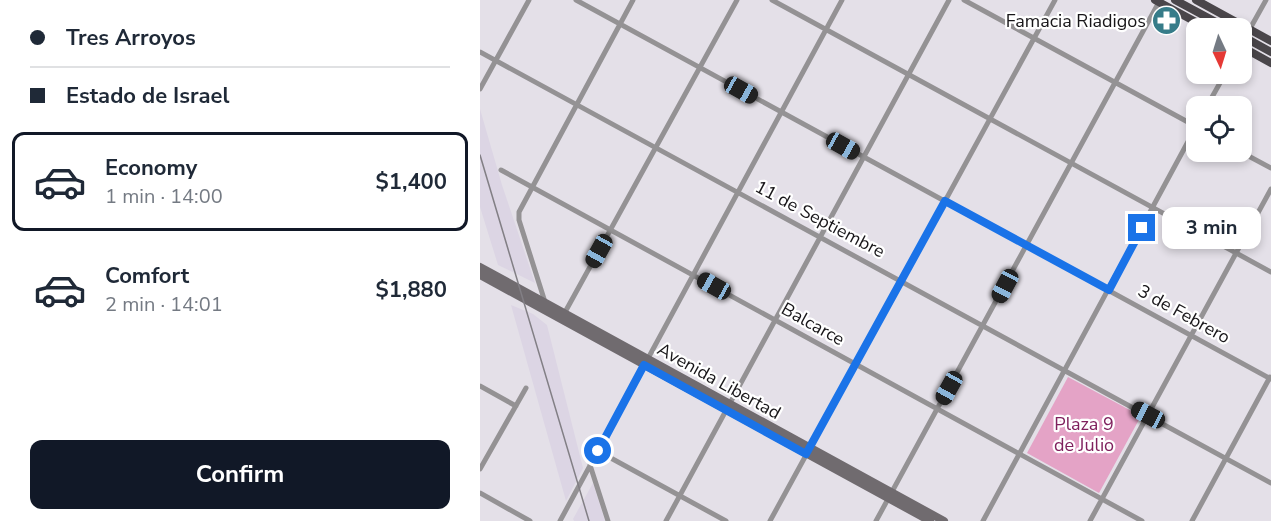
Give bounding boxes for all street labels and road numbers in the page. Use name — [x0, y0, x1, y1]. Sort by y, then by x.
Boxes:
street label: 11 de Septiembre — [751, 175, 889, 263]
street label: 3 de Febrero — [1134, 279, 1234, 349]
street label: Balcarce — [777, 297, 849, 351]
street label: Avenida Libertad — [653, 337, 785, 425]

